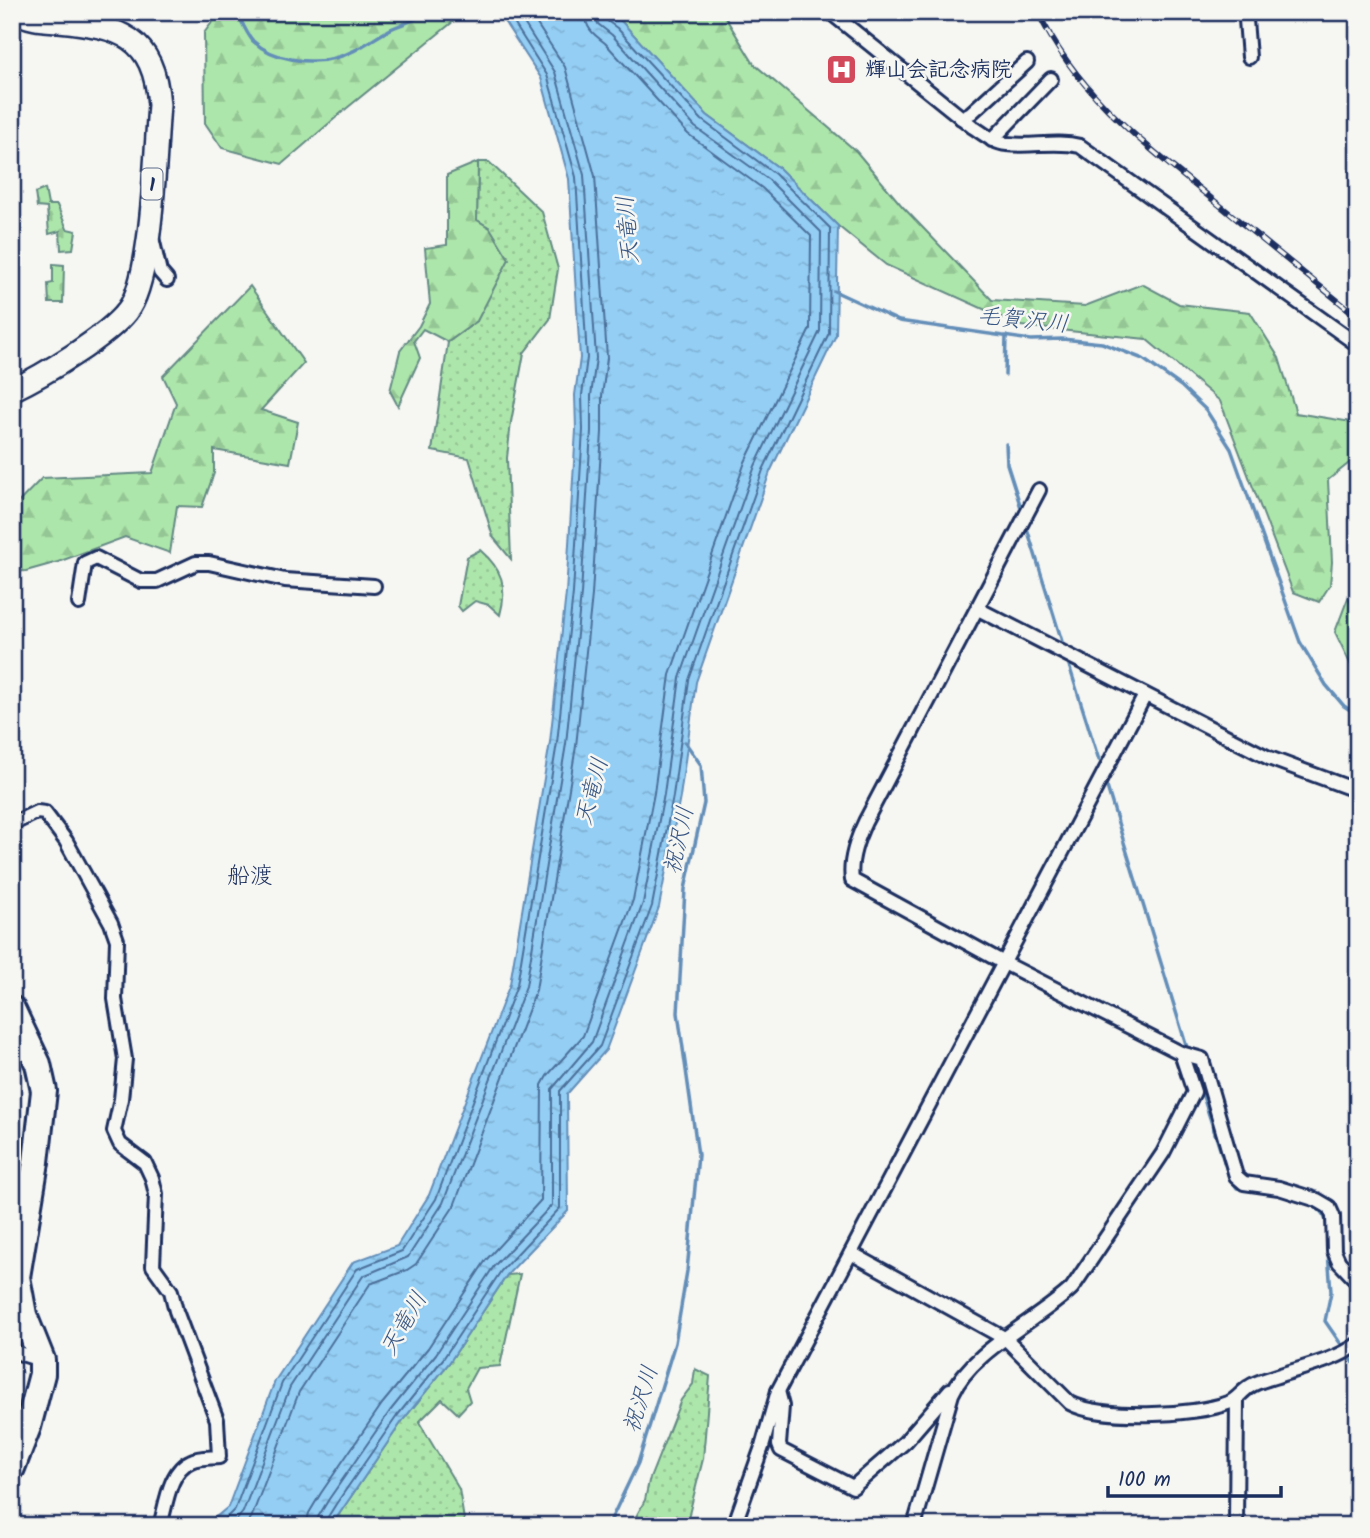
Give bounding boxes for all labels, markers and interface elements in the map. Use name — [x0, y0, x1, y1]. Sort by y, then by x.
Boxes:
hospital icon: 輝山会記念病院 — [825, 52, 859, 86]
place label: 輝山会記念病院 — [865, 54, 1012, 87]
road number: 1 — [142, 168, 162, 200]
water label: 天竜川 — [608, 194, 650, 266]
water label: 毛賀沢川 — [975, 298, 1070, 344]
water label: 天竜川 — [567, 754, 619, 830]
water label: 祝沢川 — [655, 803, 705, 878]
district label: 船渡 — [227, 859, 273, 895]
water label: 天竜川 — [372, 1285, 438, 1363]
water label: 祝沢川 — [615, 1361, 669, 1438]
scale bar — [1108, 1454, 1281, 1498]
text: 100 m — [1118, 1464, 1171, 1497]

